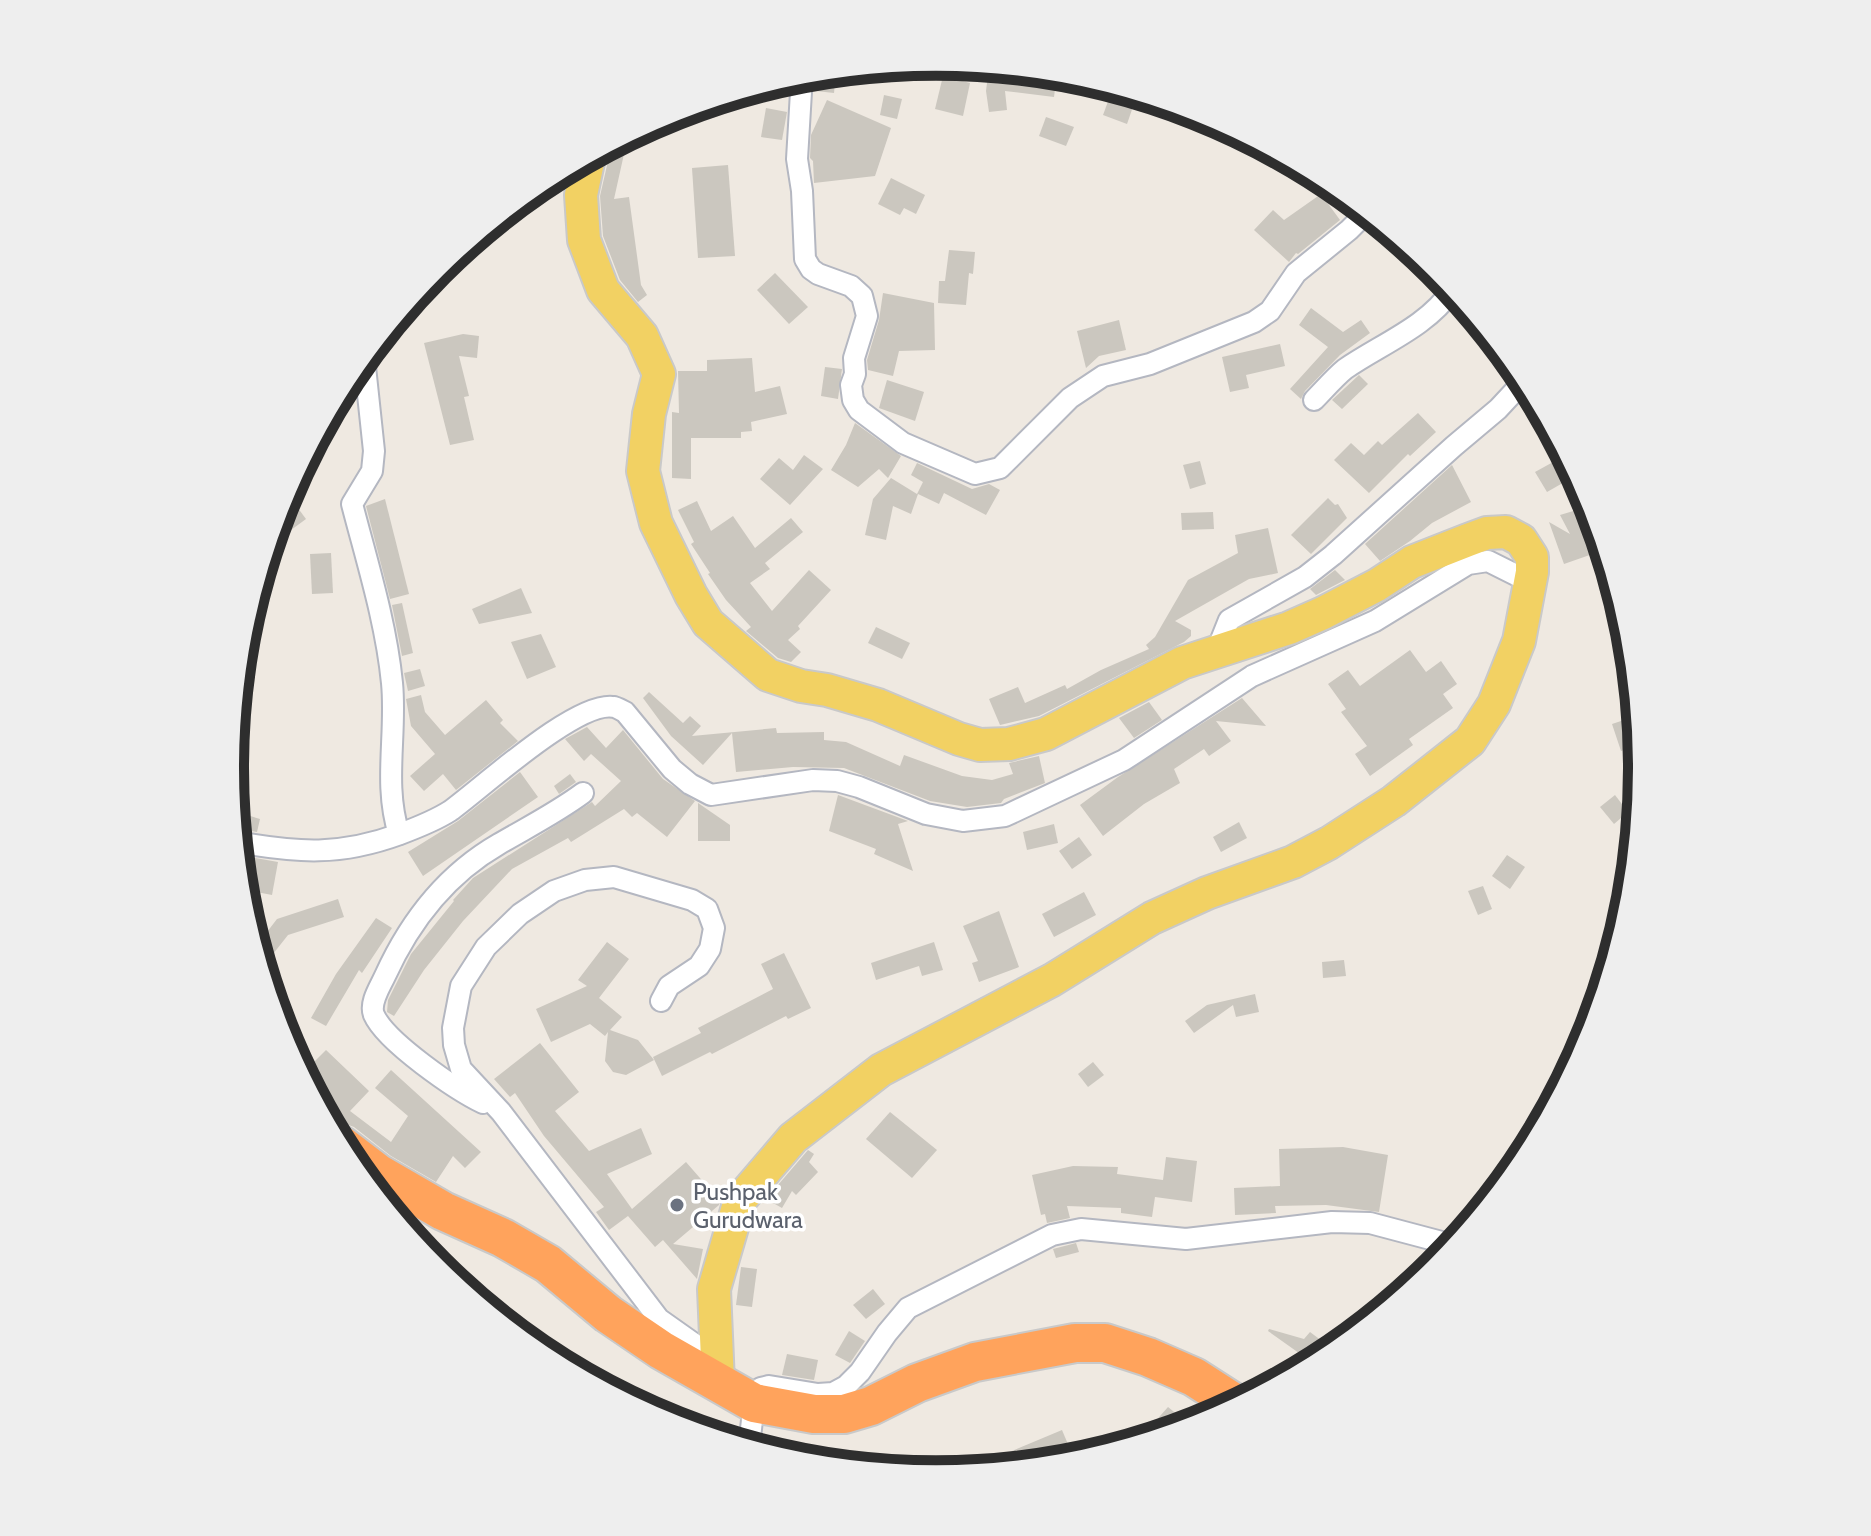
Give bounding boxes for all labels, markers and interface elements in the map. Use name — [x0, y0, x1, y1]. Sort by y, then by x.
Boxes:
place label: Pushpak Gurudwara — [693, 1177, 803, 1234]
marker: Pushpak Gurudwara — [668, 1196, 686, 1214]

